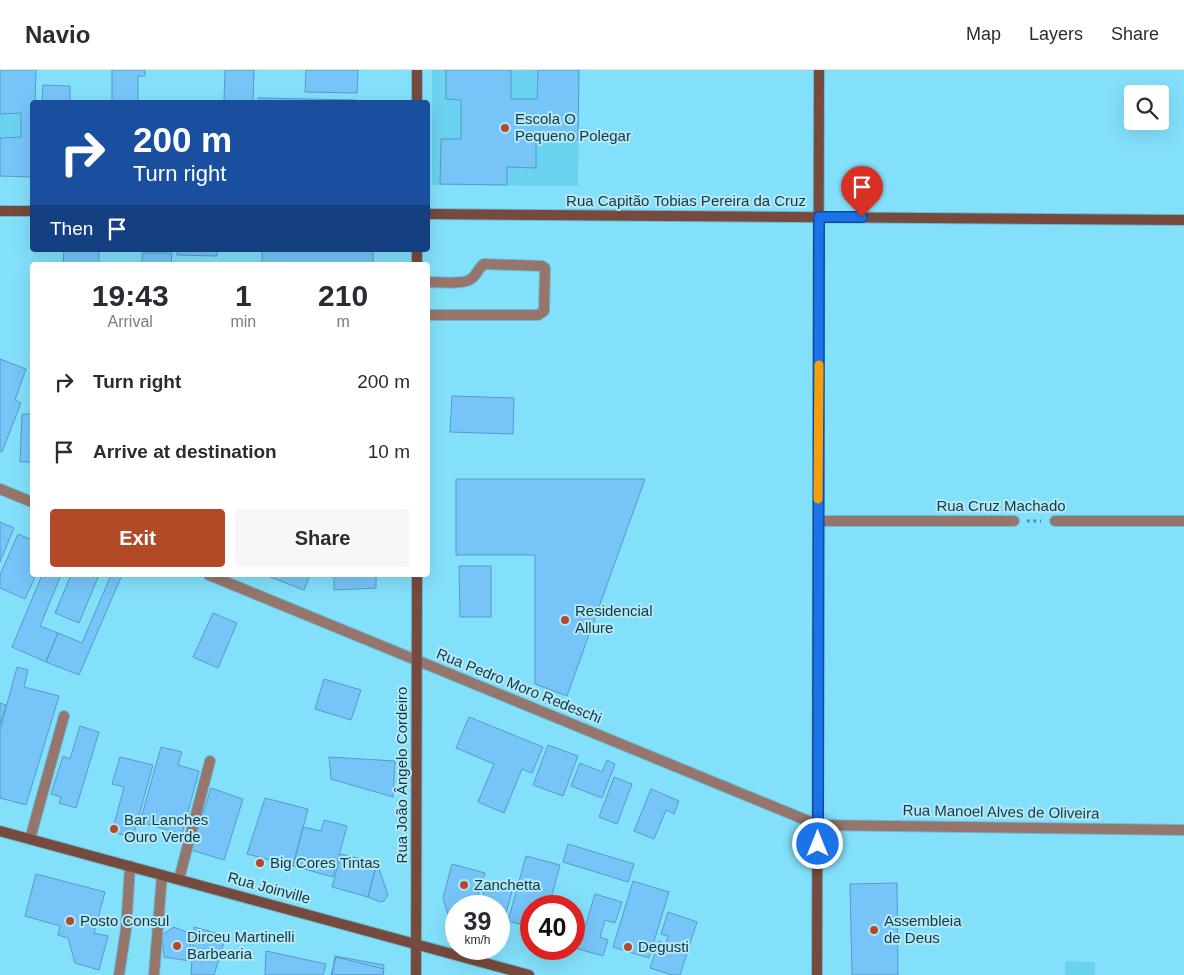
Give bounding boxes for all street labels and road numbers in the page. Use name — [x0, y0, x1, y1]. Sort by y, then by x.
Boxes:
street label: Rua Capitão Tobias Pereira da Cruz — [566, 192, 806, 209]
street label: Rua Cruz Machado — [936, 497, 1066, 514]
street label: Rua Pedro Moro Redeschi — [434, 645, 604, 727]
street label: Rua João Ângelo Cordeiro — [393, 687, 410, 863]
street label: Rua Manoel Alves de Oliveira — [902, 801, 1100, 822]
street label: Rua Joinville — [226, 868, 312, 907]

